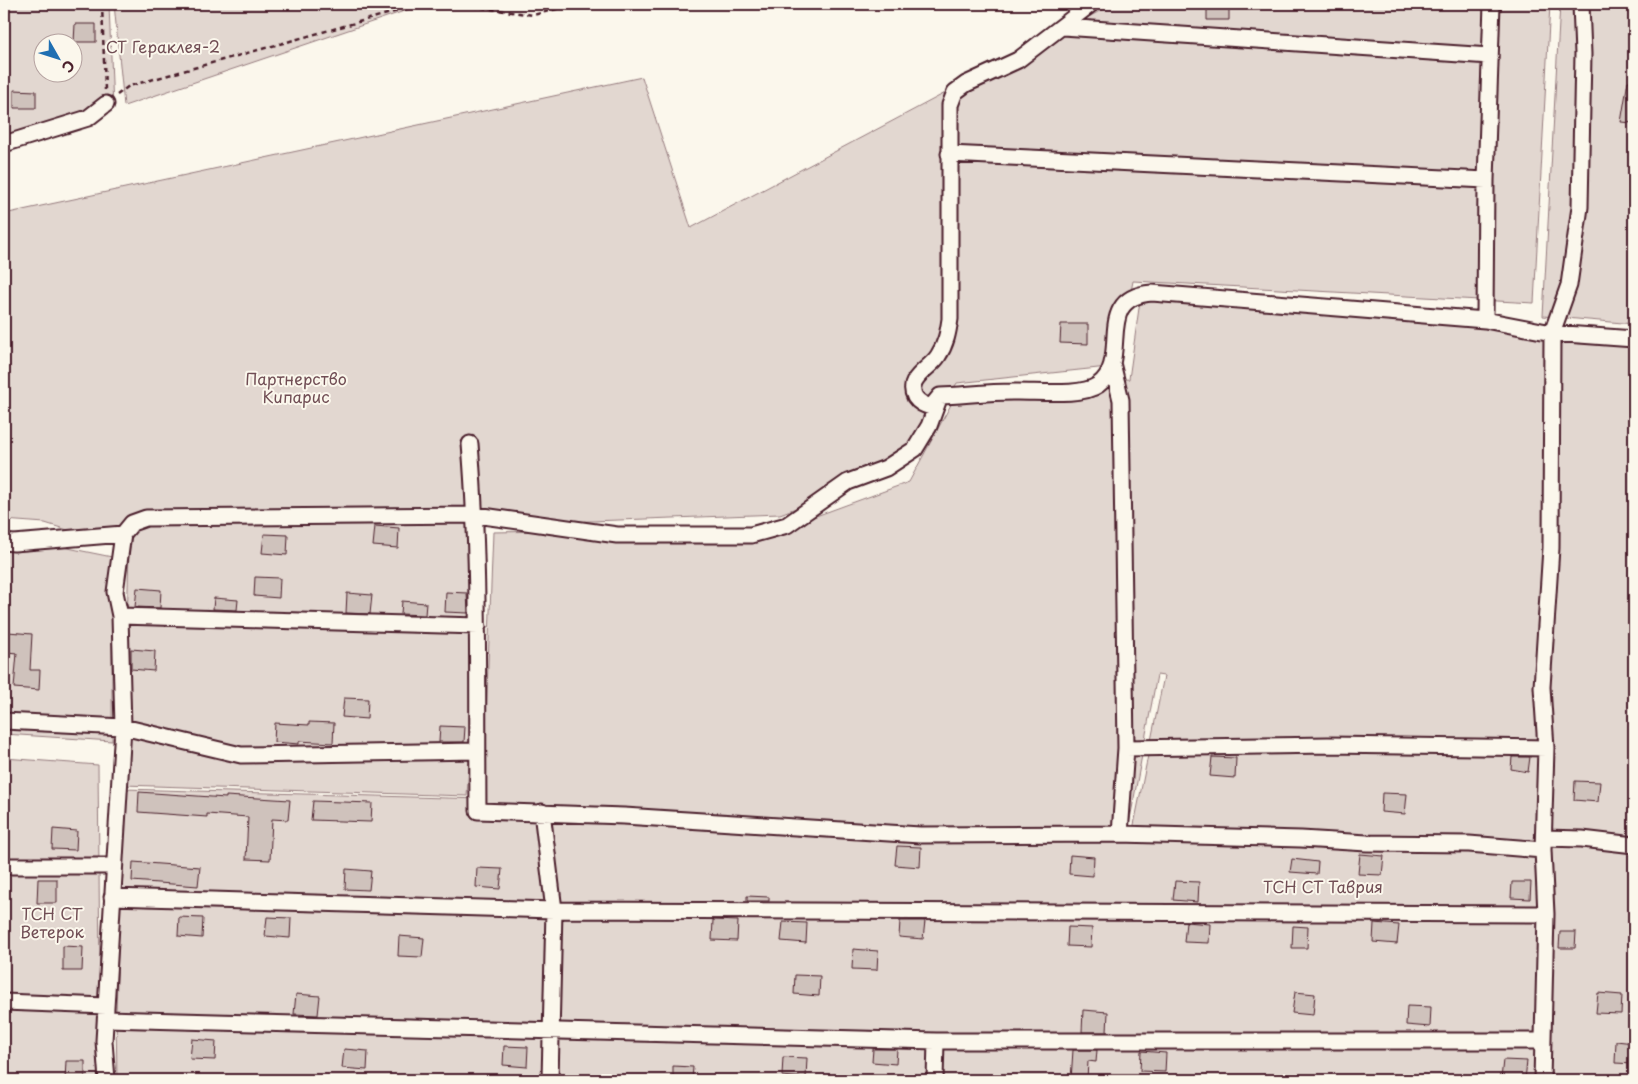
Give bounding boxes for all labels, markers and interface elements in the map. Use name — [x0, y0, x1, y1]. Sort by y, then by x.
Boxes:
north arrow — [32, 32, 82, 82]
park label: СТ Гераклея-2 — [106, 34, 220, 58]
text: С — [57, 56, 80, 77]
park label: Партнерство Кипарис — [245, 366, 347, 408]
park label: ТСН СТ Таврия — [1263, 874, 1383, 898]
park label: ТСН СТ Ветерок — [20, 901, 85, 943]

